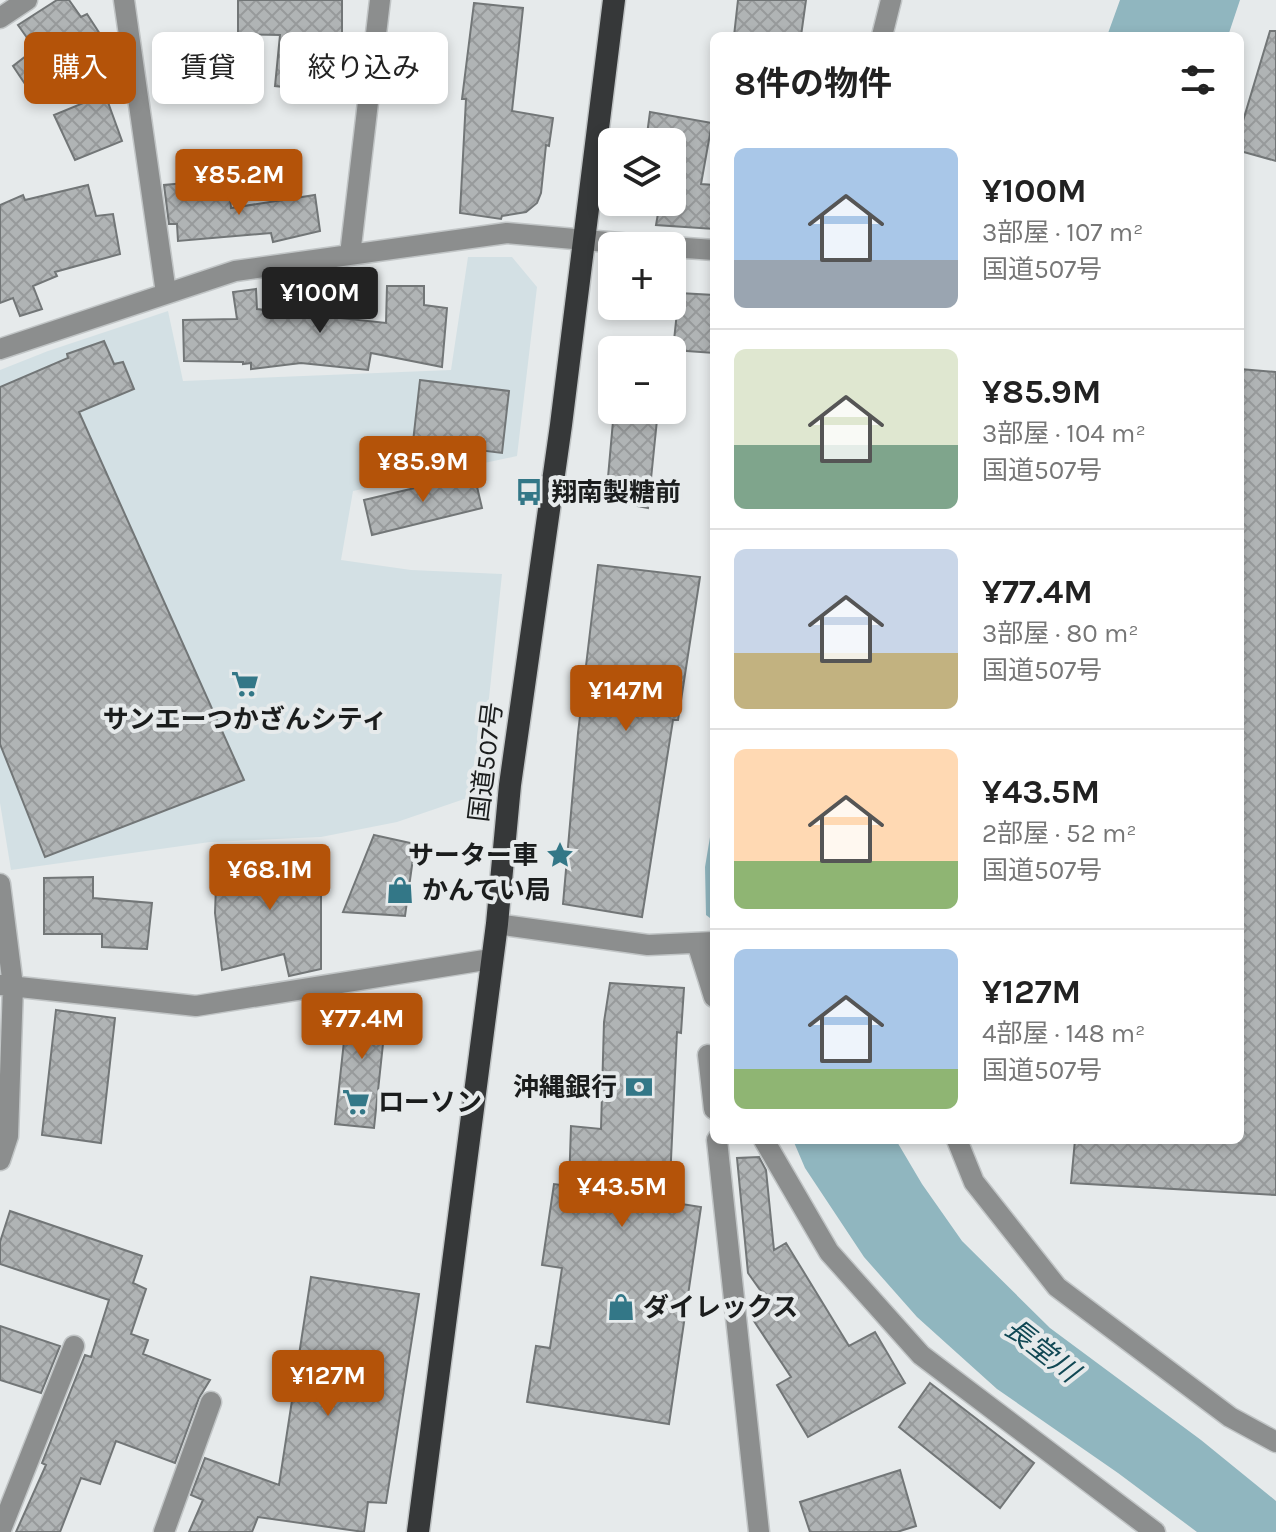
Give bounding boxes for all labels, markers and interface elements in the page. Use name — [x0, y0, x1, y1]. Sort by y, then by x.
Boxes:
chip: 購入 — [24, 32, 136, 104]
chip: 賃貸 — [152, 32, 264, 104]
chip: 絞り込み — [280, 32, 448, 104]
icon: filters — [1176, 58, 1220, 102]
text: 8件の物件 — [734, 64, 892, 104]
map controls — [598, 128, 686, 424]
button: layers — [598, 128, 686, 216]
pin: ¥85.2M — [174, 149, 304, 217]
text: ¥85.2M — [193, 159, 285, 190]
text: ¥100M — [982, 171, 1087, 211]
icon: home — [798, 180, 894, 276]
text: 3部屋 · 107 m² — [982, 217, 1144, 248]
button: + — [598, 232, 686, 320]
text: 国道507号 — [982, 254, 1102, 285]
pin: ¥100M — [264, 267, 376, 335]
text: ¥100M — [280, 277, 360, 308]
button: − — [598, 336, 686, 424]
text: ¥85.9M — [982, 372, 1102, 412]
icon: home — [798, 381, 894, 477]
text: 3部屋 · 104 m² — [982, 418, 1146, 449]
pin: ¥85.9M — [358, 436, 488, 504]
text: ¥85.9M — [377, 446, 469, 477]
text: 国道507号 — [982, 455, 1102, 486]
bus stop icon: 翔南製糖前 — [514, 477, 544, 507]
place label: 翔南製糖前 — [551, 477, 681, 508]
text: ¥77.4M — [982, 572, 1093, 612]
icon: home — [798, 581, 894, 677]
text: 3部屋 · 80 m² — [982, 618, 1139, 649]
text: 国道507号 — [982, 655, 1102, 686]
pin: ¥147M — [570, 665, 682, 733]
supermarket icon: サンエーつかざんシティ — [230, 669, 260, 699]
text: ¥147M — [588, 675, 664, 706]
street label: 国道507号 — [463, 700, 509, 824]
place label: サンエーつかざんシティ — [103, 704, 387, 735]
text: ¥43.5M — [982, 772, 1100, 812]
icon: home — [798, 781, 894, 877]
text: 2部屋 · 52 m² — [982, 818, 1137, 849]
place label: サーター車 — [408, 840, 538, 871]
place icon: サーター車 — [545, 840, 575, 870]
pin: ¥68.1M — [205, 844, 335, 912]
text: ¥68.1M — [227, 854, 313, 885]
text: 国道507号 — [982, 855, 1102, 886]
shop icon: かんてい局 — [385, 875, 415, 905]
place label: かんてい局 — [422, 875, 551, 906]
text: ¥127M — [982, 972, 1081, 1012]
icon: home — [798, 981, 894, 1077]
pin: ¥77.4M — [297, 993, 427, 1061]
text: ¥77.4M — [320, 1003, 404, 1034]
text: 4部屋 · 148 m² — [982, 1018, 1146, 1049]
text: 国道507号 — [982, 1055, 1102, 1086]
place label: 沖縄銀行 — [513, 1072, 617, 1103]
bank icon: 沖縄銀行 — [624, 1072, 654, 1102]
supermarket icon: ローソン — [341, 1087, 371, 1117]
place label: ローソン — [378, 1087, 482, 1118]
pin: ¥43.5M — [557, 1161, 687, 1229]
text: ¥43.5M — [577, 1171, 667, 1202]
shop icon: ダイレックス — [606, 1292, 636, 1322]
place label: ダイレックス — [643, 1292, 798, 1323]
water label: 長堂川 — [999, 1311, 1088, 1391]
pin: ¥127M — [272, 1350, 384, 1418]
text: ¥127M — [290, 1360, 366, 1391]

